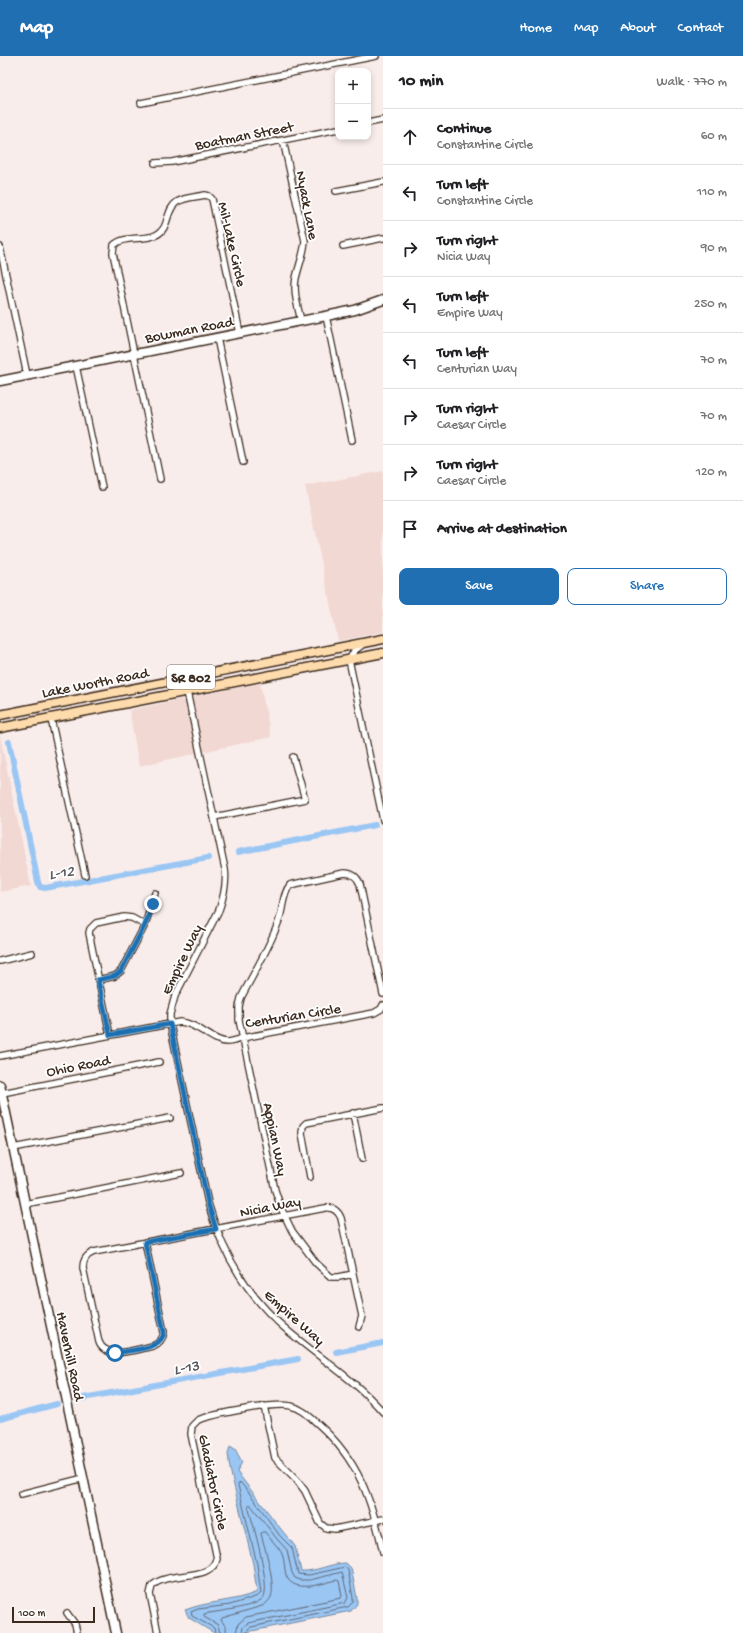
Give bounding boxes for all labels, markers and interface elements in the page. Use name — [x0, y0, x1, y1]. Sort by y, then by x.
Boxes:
text: Map — [20, 17, 53, 40]
text: Home — [520, 20, 552, 37]
text: Map — [574, 20, 598, 37]
text: About — [620, 20, 656, 37]
text: Contact — [678, 20, 723, 37]
map controls — [335, 68, 371, 140]
button: + — [335, 68, 371, 104]
text: 10 min — [399, 72, 443, 92]
text: Walk · 770 m — [657, 75, 727, 90]
button: − — [335, 104, 371, 140]
street label: Boatman Street — [193, 118, 297, 155]
text: Continue — [437, 120, 491, 138]
icon: ahead — [399, 126, 421, 148]
text: 60 m — [701, 129, 727, 144]
text: Constantine Circle — [437, 138, 533, 153]
street label: Nyack Lane — [291, 170, 322, 241]
text: Turn left — [437, 176, 488, 194]
icon: left — [399, 182, 421, 204]
text: 110 m — [697, 185, 727, 200]
text: Constantine Circle — [437, 194, 533, 209]
street label: Mil-Lake Circle — [213, 200, 250, 289]
text: Turn right — [437, 232, 497, 250]
icon: right — [399, 238, 421, 260]
text: 90 m — [701, 241, 727, 256]
text: Nicia Way — [437, 250, 491, 265]
text: Turn left — [437, 288, 488, 306]
icon: left — [399, 294, 421, 316]
text: 250 m — [694, 297, 727, 312]
text: Empire Way — [437, 306, 503, 321]
street label: Bowman Road — [143, 313, 236, 349]
text: Turn left — [437, 344, 488, 362]
icon: left — [399, 350, 421, 372]
text: 70 m — [701, 353, 727, 368]
text: Centurian Way — [437, 362, 517, 377]
text: Turn right — [437, 400, 497, 418]
icon: right — [399, 406, 421, 428]
text: 70 m — [701, 409, 727, 424]
text: Caesar Circle — [437, 418, 506, 433]
text: Turn right — [437, 456, 497, 474]
icon: right — [399, 462, 421, 484]
text: 120 m — [696, 465, 727, 480]
text: Caesar Circle — [437, 474, 506, 489]
icon: arrive — [399, 518, 421, 540]
text: Arrive at destination — [437, 520, 567, 538]
button: Save — [399, 568, 559, 605]
button: Share — [567, 568, 727, 605]
street label: Lake Worth Road — [41, 665, 151, 703]
road number: SR 802 — [167, 665, 215, 689]
water label: L-12 — [48, 863, 77, 886]
route end — [144, 895, 162, 913]
street label: Empire Way — [158, 921, 208, 998]
street label: Centurian Circle — [244, 1000, 343, 1033]
street label: Ohio Road — [45, 1052, 113, 1082]
street label: Appian Way — [258, 1101, 291, 1178]
street label: Nicia Way — [238, 1193, 303, 1223]
street label: Empire Way — [260, 1286, 328, 1351]
street label: Haverhill Road — [51, 1310, 88, 1404]
route start — [106, 1344, 124, 1362]
water label: L-13 — [172, 1358, 202, 1381]
street label: Gladiator Circle — [193, 1433, 231, 1532]
scale bar — [12, 1605, 95, 1624]
text: 100 m — [18, 1608, 45, 1620]

